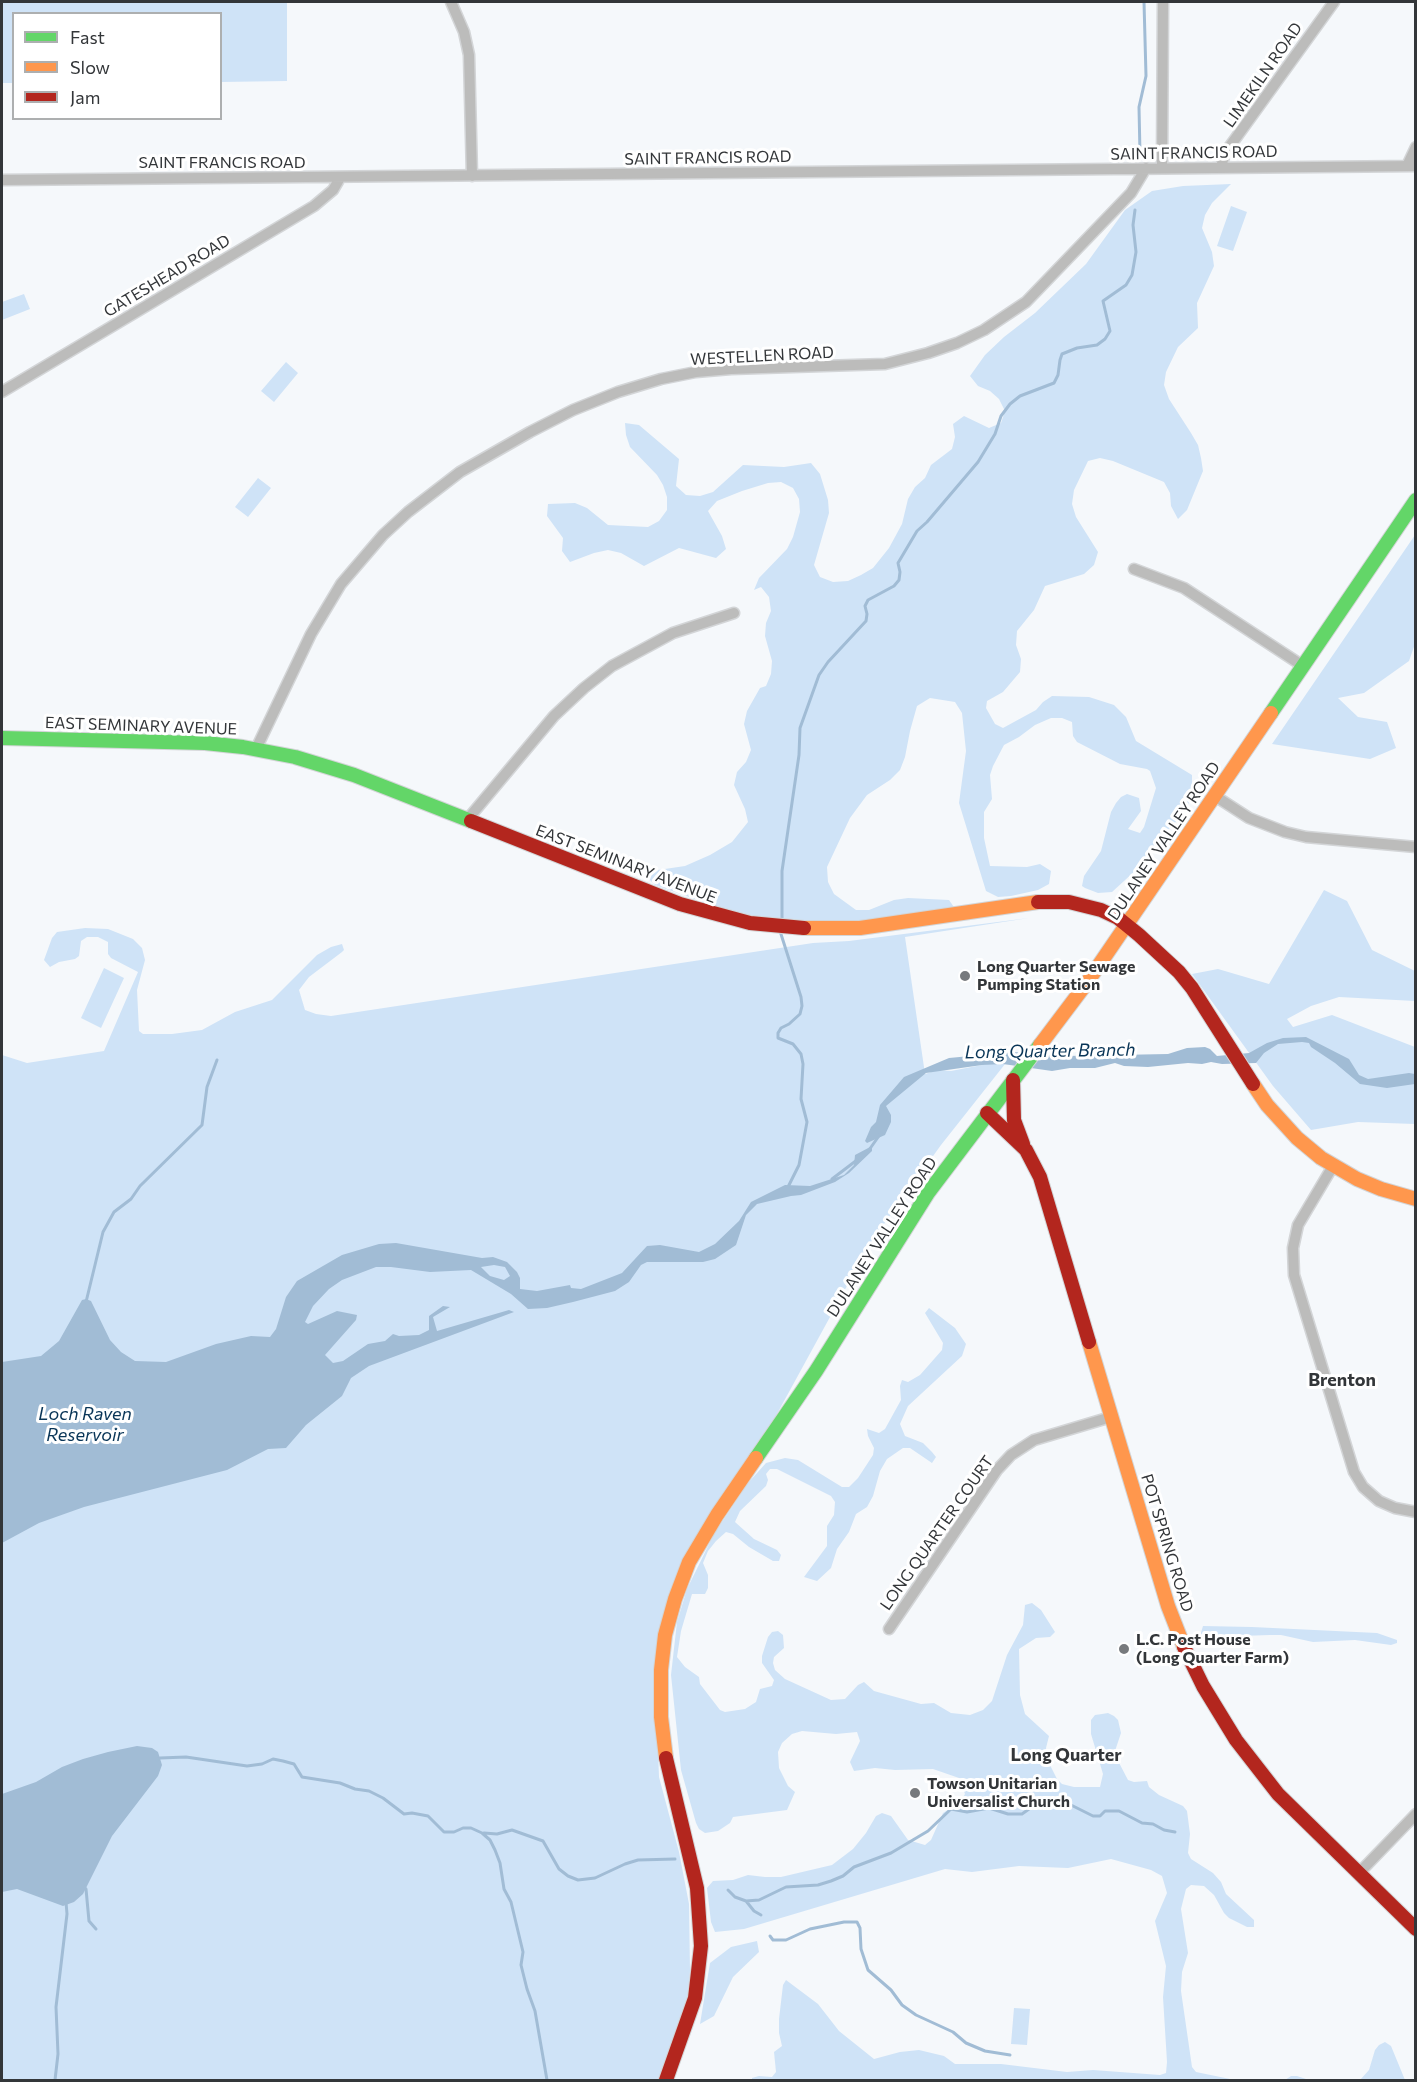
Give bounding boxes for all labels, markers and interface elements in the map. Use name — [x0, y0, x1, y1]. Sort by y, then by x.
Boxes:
legend — [12, 12, 222, 120]
street label: LIMEKILN ROAD — [1220, 19, 1306, 131]
text: Fast — [70, 26, 105, 48]
text: Slow — [70, 56, 110, 78]
text: Jam — [70, 86, 100, 108]
street label: SAINT FRANCIS ROAD — [1110, 142, 1278, 164]
street label: SAINT FRANCIS ROAD — [624, 147, 792, 169]
street label: SAINT FRANCIS ROAD — [138, 153, 306, 173]
street label: GATESHEAD ROAD — [100, 231, 234, 321]
street label: WESTELLEN ROAD — [690, 343, 834, 369]
street label: EAST SEMINARY AVENUE — [45, 713, 237, 739]
street label: DULANEY VALLEY ROAD — [1104, 758, 1224, 924]
street label: EAST SEMINARY AVENUE — [533, 821, 719, 907]
place label: Long Quarter Sewage Pumping Station — [977, 957, 1135, 995]
marker: Long Quarter Sewage Pumping Station — [958, 969, 972, 983]
water label: Long Quarter Branch — [964, 1039, 1136, 1063]
street label: DULANEY VALLEY ROAD — [823, 1153, 941, 1321]
district label: Brenton — [1308, 1369, 1376, 1391]
water label: Loch Raven Reservoir — [38, 1403, 132, 1446]
street label: LONG QUARTER COURT — [876, 1452, 998, 1614]
street label: POT SPRING ROAD — [1137, 1472, 1197, 1614]
place label: L.C. Post House (Long Quarter Farm) — [1136, 1630, 1289, 1668]
marker: L.C. Post House (Long Quarter Farm) — [1117, 1642, 1131, 1656]
district label: Long Quarter — [1010, 1744, 1122, 1766]
place label: Towson Unitarian Universalist Church — [927, 1774, 1070, 1812]
marker: Towson Unitarian Universalist Church — [908, 1786, 922, 1800]

